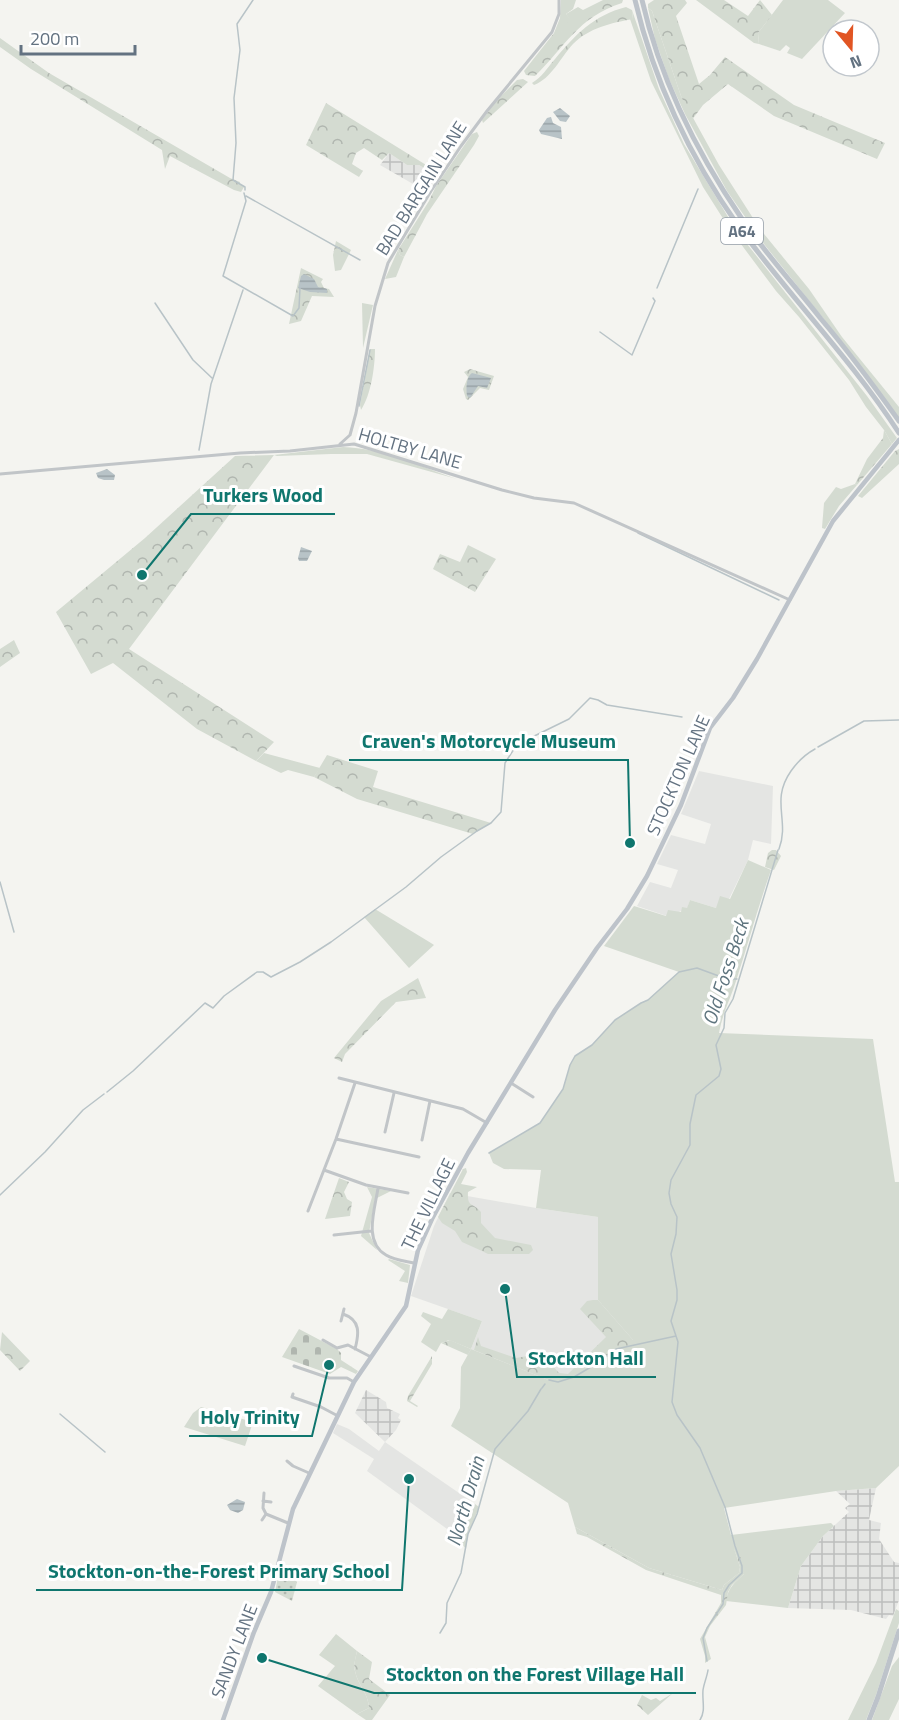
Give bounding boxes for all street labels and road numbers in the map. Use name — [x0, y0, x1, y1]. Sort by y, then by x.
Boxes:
street label: BAD BARGAIN LANE — [369, 116, 473, 260]
road number: A64 — [721, 218, 763, 244]
street label: HOLTBY LANE — [355, 420, 465, 476]
street label: STOCKTON LANE — [639, 710, 717, 840]
street label: THE VILLAGE — [394, 1153, 462, 1255]
street label: SANDY LANE — [204, 1600, 264, 1702]

